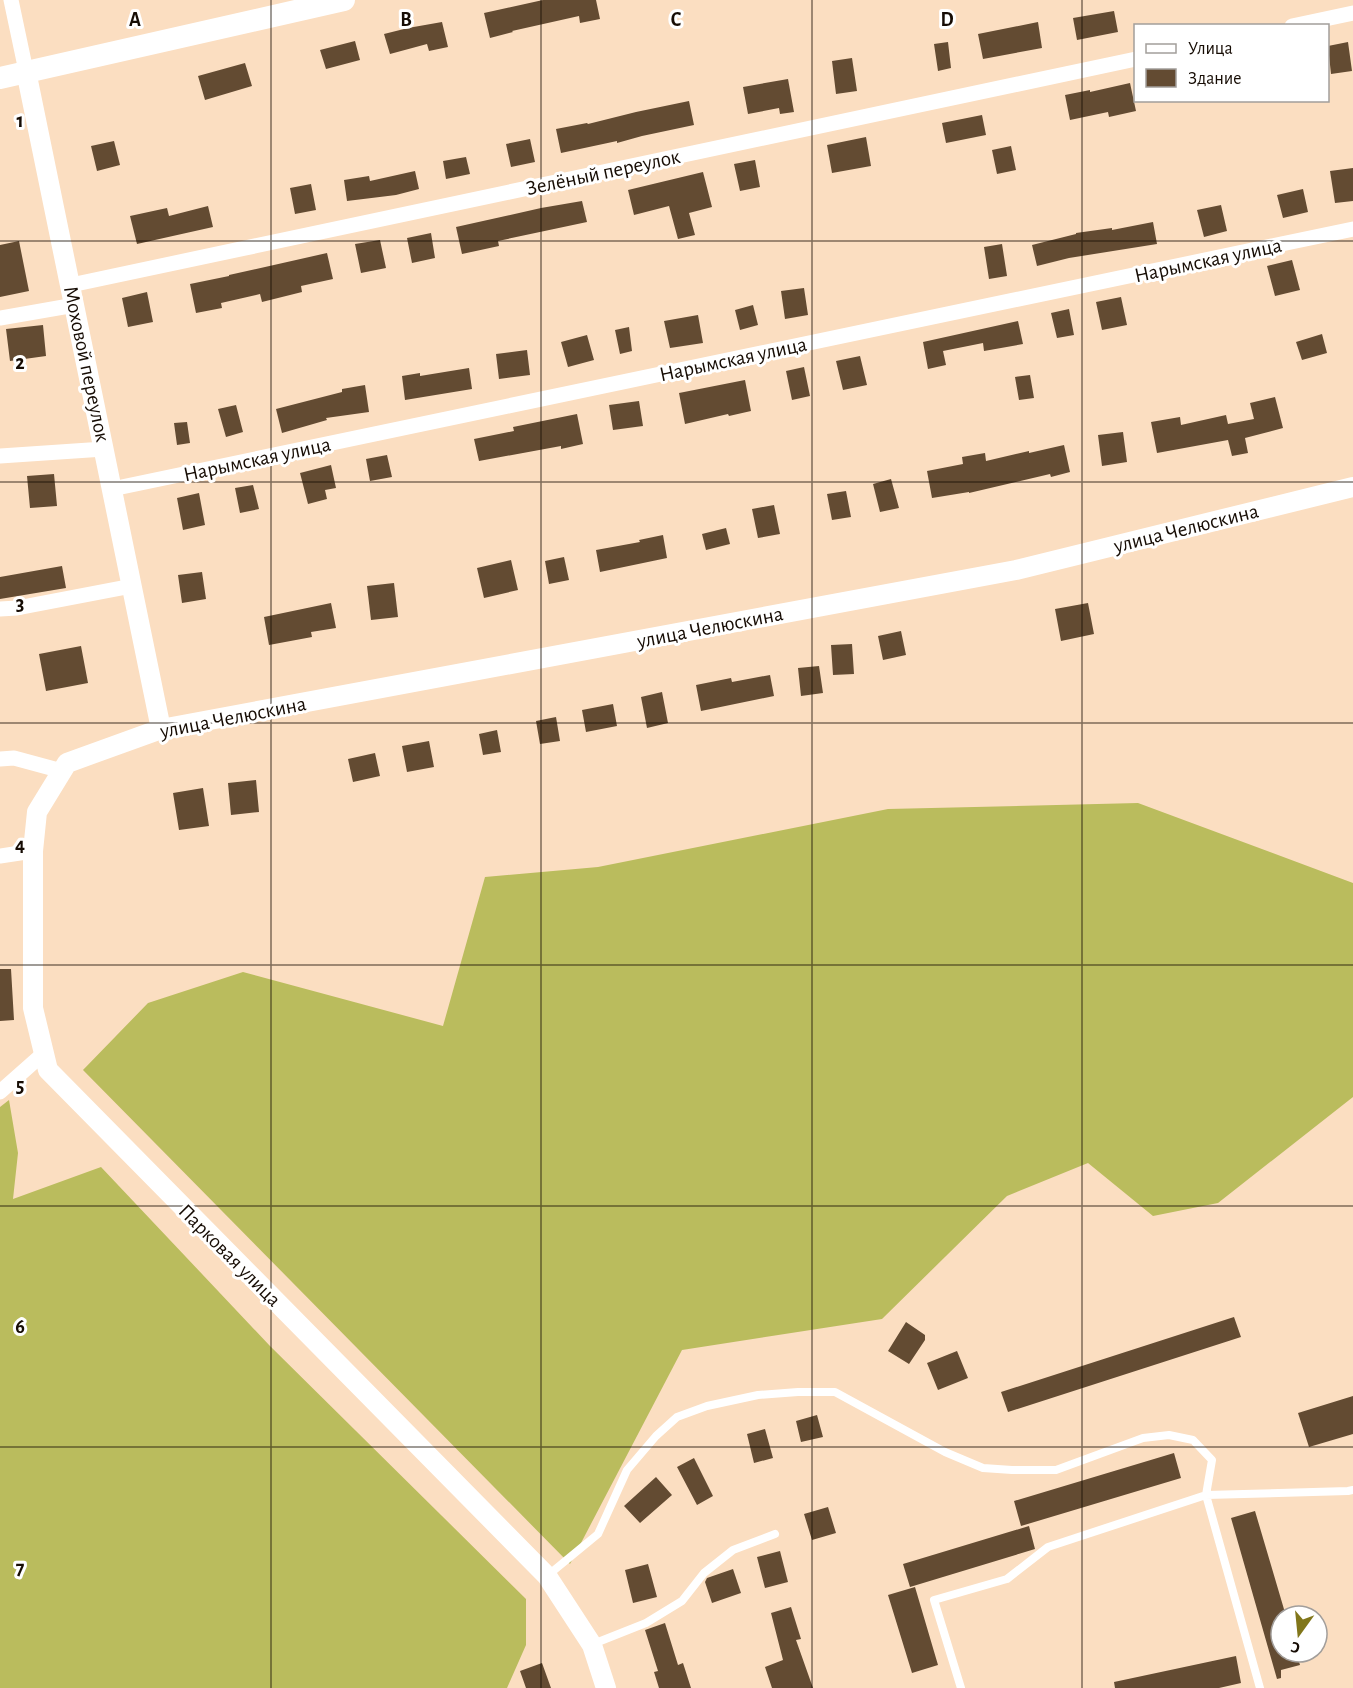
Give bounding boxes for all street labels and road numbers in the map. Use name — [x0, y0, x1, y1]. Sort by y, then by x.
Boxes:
street label: Зелёный переулок — [524, 146, 682, 199]
street label: Нарымская улица — [1132, 235, 1284, 286]
street label: Моховой переулок — [60, 284, 113, 444]
street label: Нарымская улица — [657, 334, 809, 385]
street label: Нарымская улица — [181, 434, 333, 485]
street label: улица Челюскина — [1111, 500, 1261, 557]
street label: улица Челюскина — [634, 603, 785, 652]
street label: улица Челюскина — [157, 693, 308, 742]
street label: Парковая улица — [174, 1200, 285, 1311]

